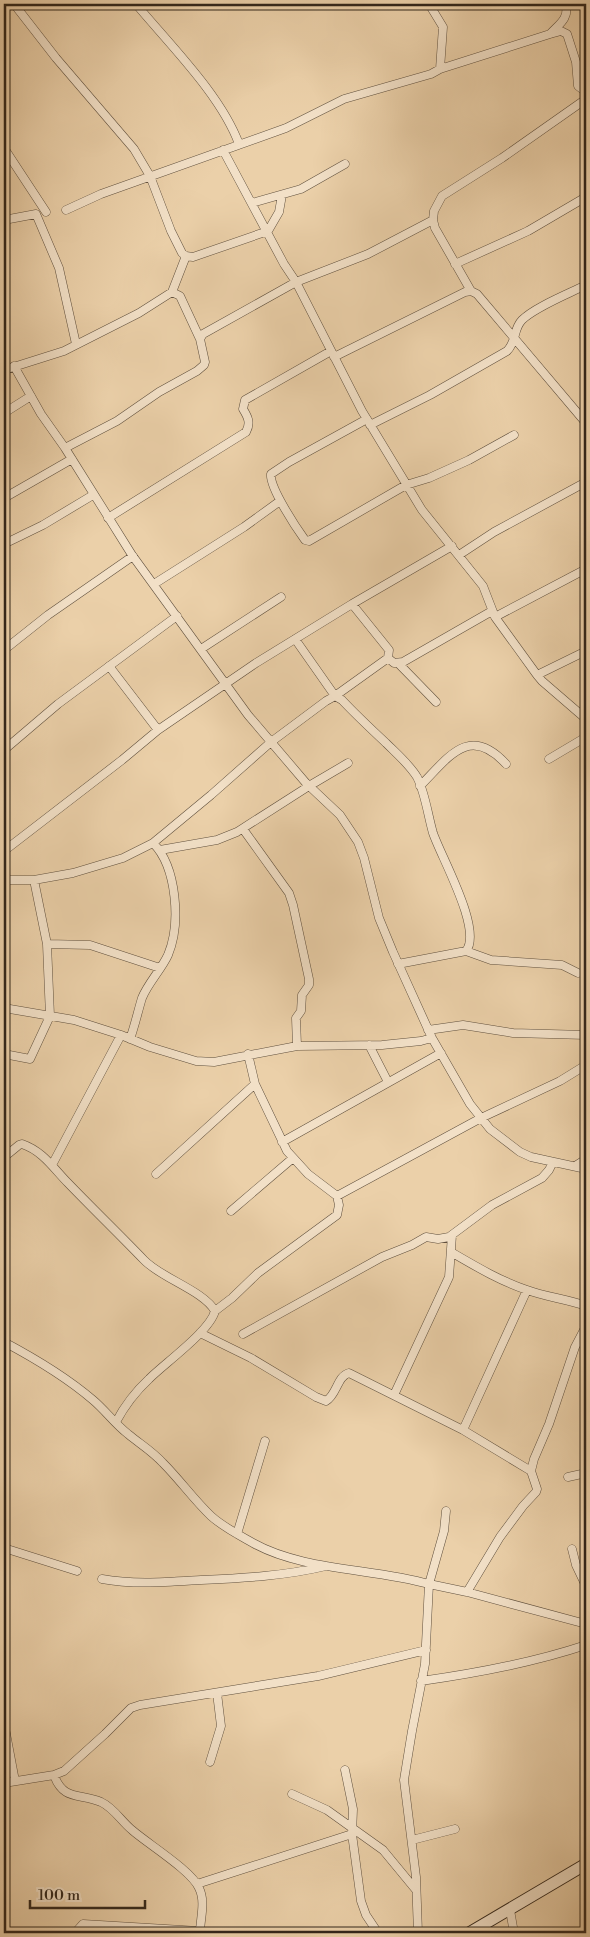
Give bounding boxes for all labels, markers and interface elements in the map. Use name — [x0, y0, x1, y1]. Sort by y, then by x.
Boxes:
scale bar — [30, 1877, 145, 1909]
text: 100 m — [38, 1886, 80, 1905]

